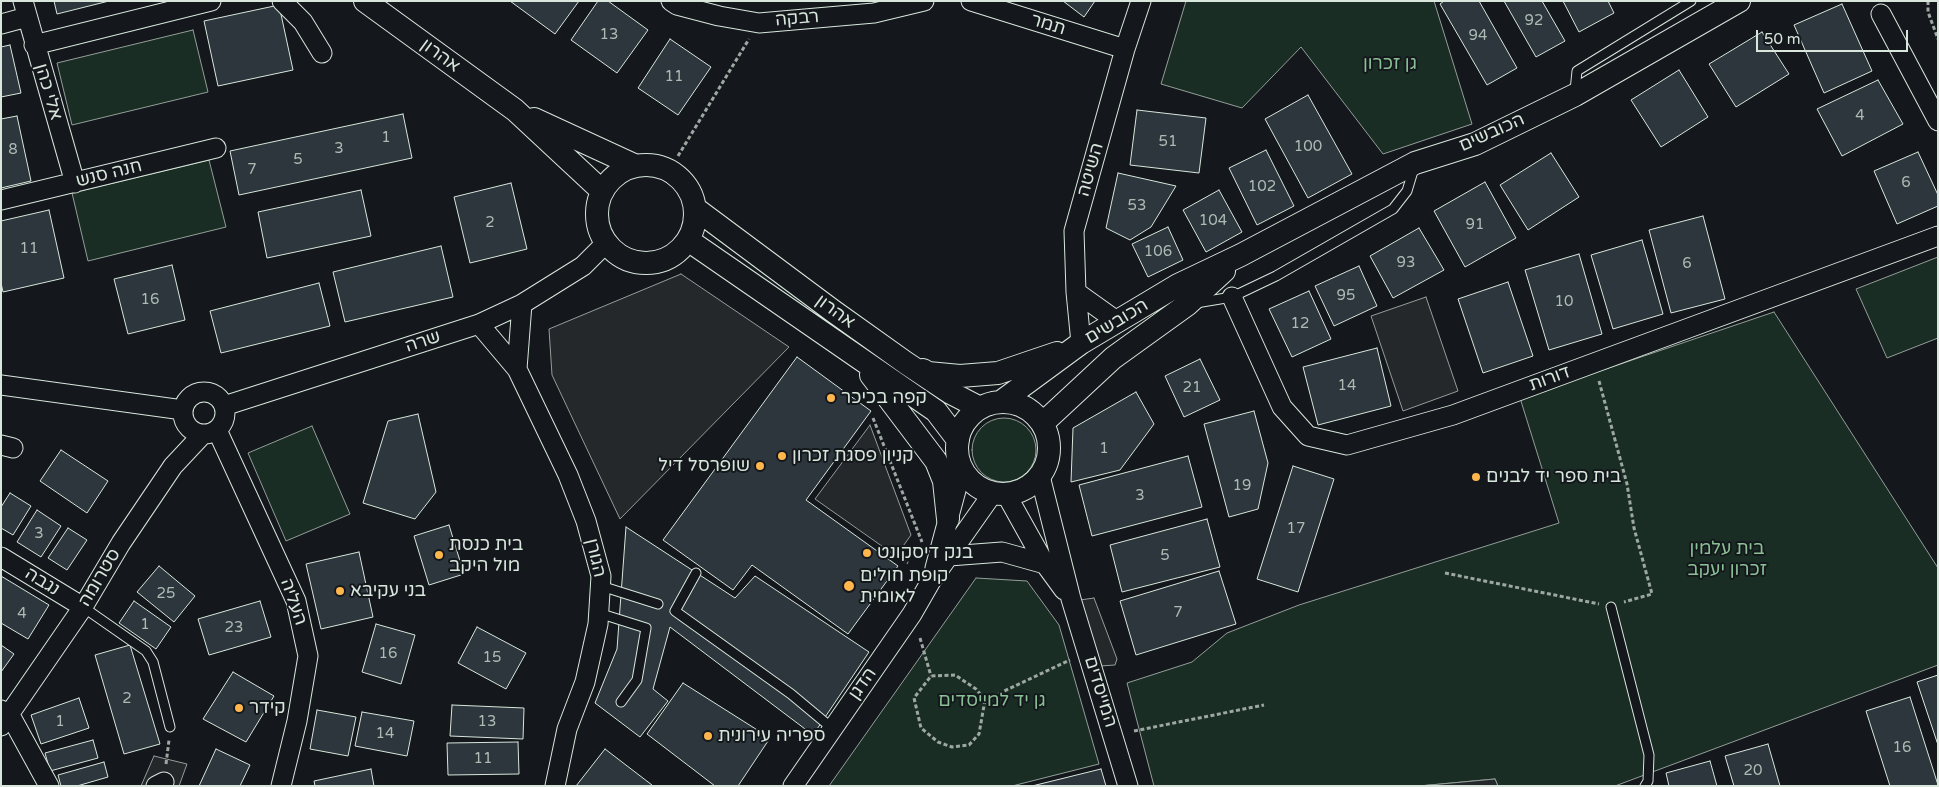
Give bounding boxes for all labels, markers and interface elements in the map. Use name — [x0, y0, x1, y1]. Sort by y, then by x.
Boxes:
street label: רבקה — [774, 6, 820, 32]
street label: תמר — [1028, 10, 1068, 40]
house number: 92 — [1525, 12, 1543, 30]
scale bar — [1759, 20, 1912, 52]
house number: 13 — [600, 26, 618, 44]
house number: 94 — [1469, 27, 1487, 45]
text: 50 m — [1764, 30, 1801, 48]
street label: אהרון — [416, 34, 464, 78]
park label: גן זכרון — [1363, 53, 1417, 75]
street label: אלי כהן — [30, 61, 66, 123]
house number: 11 — [665, 68, 683, 86]
house number: 4 — [1855, 107, 1865, 125]
street label: הכובשים — [1456, 109, 1528, 157]
house number: 1 — [381, 129, 391, 147]
house number: 51 — [1159, 133, 1177, 151]
house number: 100 — [1294, 138, 1322, 156]
house number: 3 — [334, 140, 344, 158]
house number: 8 — [8, 141, 18, 159]
street label: השיטה — [1073, 141, 1109, 199]
house number: 5 — [293, 151, 303, 169]
street label: חנה סנש — [74, 155, 144, 193]
house number: 7 — [247, 161, 257, 179]
house number: 6 — [1901, 174, 1911, 192]
house number: 102 — [1248, 178, 1276, 196]
house number: 53 — [1128, 197, 1146, 215]
house number: 104 — [1199, 212, 1227, 230]
house number: 2 — [485, 214, 495, 232]
house number: 91 — [1466, 216, 1484, 234]
house number: 11 — [20, 240, 38, 258]
house number: 106 — [1144, 243, 1172, 261]
house number: 93 — [1397, 254, 1415, 272]
house number: 6 — [1682, 255, 1692, 273]
house number: 95 — [1337, 287, 1355, 305]
street label: אהרון — [811, 290, 859, 334]
house number: 16 — [141, 291, 159, 309]
house number: 10 — [1555, 293, 1573, 311]
street label: הכובשים — [1082, 295, 1152, 349]
house number: 12 — [1291, 315, 1309, 333]
street label: שרה — [403, 326, 443, 358]
street label: דורות — [1526, 362, 1574, 396]
house number: 14 — [1338, 377, 1356, 395]
house number: 21 — [1183, 379, 1201, 397]
place label: קפה בכיכר — [841, 387, 927, 409]
marker: קפה בכיכר — [825, 392, 837, 404]
house number: 1 — [1099, 440, 1109, 458]
place label: קניון פסגת זכרון — [792, 445, 914, 467]
marker: קניון פסגת זכרון — [776, 450, 788, 462]
place label: שופרסל דיל — [658, 455, 750, 477]
marker: שופרסל דיל — [754, 460, 766, 472]
place label: בית ספר יד לבנים — [1486, 466, 1621, 488]
marker: בית ספר יד לבנים — [1470, 471, 1482, 483]
house number: 19 — [1233, 477, 1251, 495]
house number: 3 — [1135, 487, 1145, 505]
house number: 17 — [1287, 520, 1305, 538]
house number: 3 — [34, 525, 44, 543]
place label: בית כנסת מול היקב — [449, 534, 523, 576]
street label: הגורן — [580, 537, 610, 579]
park label: בית עלמין זכרון יעקב — [1687, 538, 1767, 580]
place label: בנק דיסקונט — [877, 542, 973, 564]
street label: סטרומה — [74, 545, 126, 611]
marker: בנק דיסקונט — [861, 547, 873, 559]
house number: 5 — [1160, 547, 1170, 565]
marker: בית כנסת מול היקב — [433, 549, 445, 561]
street label: נגבה — [21, 563, 63, 601]
place label: קופת חולים לאומית — [860, 565, 948, 608]
street label: העליה — [275, 576, 311, 628]
marker: קופת חולים לאומית — [842, 579, 856, 593]
place label: בני עקיבא — [350, 580, 426, 602]
house number: 25 — [157, 585, 175, 603]
marker: בני עקיבא — [334, 585, 346, 597]
house number: 7 — [1173, 604, 1183, 622]
house number: 4 — [17, 605, 27, 623]
house number: 1 — [140, 616, 150, 634]
house number: 23 — [225, 619, 243, 637]
house number: 16 — [379, 645, 397, 663]
house number: 15 — [483, 649, 501, 667]
street label: המייסדים — [1079, 654, 1121, 730]
street label: הדגן — [844, 664, 882, 704]
house number: 2 — [122, 690, 132, 708]
park label: גן יד למייסדים — [938, 690, 1046, 712]
place label: קידר — [249, 697, 286, 719]
marker: קידר — [233, 702, 245, 714]
house number: 1 — [55, 713, 65, 731]
house number: 13 — [478, 713, 496, 731]
house number: 14 — [376, 725, 394, 743]
place label: ספריה עירונית — [718, 725, 826, 747]
marker: ספריה עירונית — [702, 730, 714, 742]
house number: 16 — [1893, 739, 1911, 757]
house number: 11 — [474, 750, 492, 768]
house number: 20 — [1744, 762, 1762, 780]

